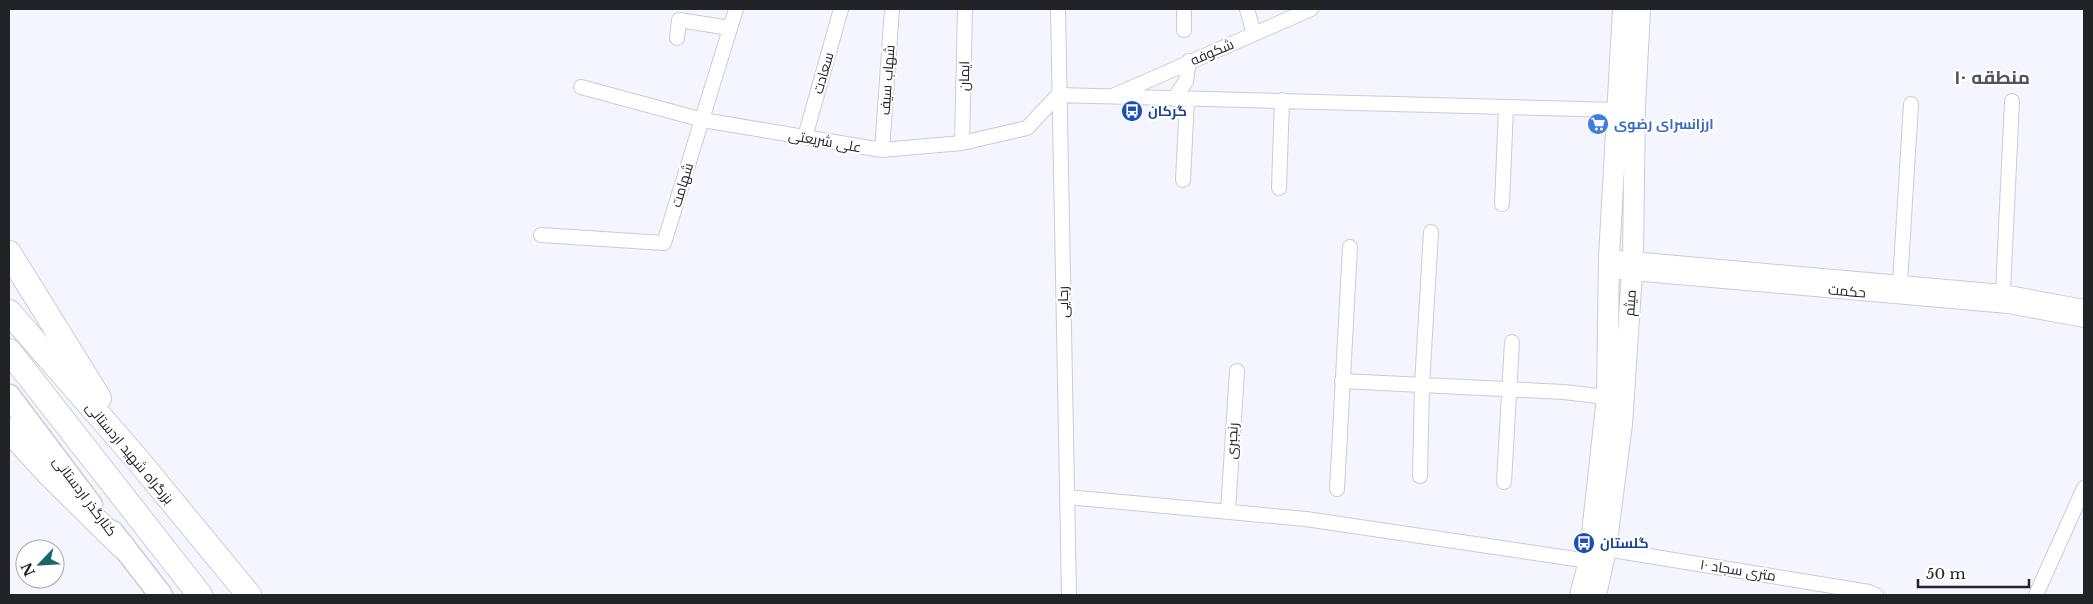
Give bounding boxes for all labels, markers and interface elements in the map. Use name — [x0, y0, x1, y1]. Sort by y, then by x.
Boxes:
street label: شکوفه — [1188, 35, 1236, 69]
street label: شهاب سیف — [876, 44, 898, 116]
street label: سعادت — [808, 50, 838, 96]
street label: ایمان — [955, 61, 973, 91]
district label: منطقه ۱۰ — [1954, 66, 2030, 89]
bus stop icon: گرکان — [1120, 99, 1144, 123]
place label: گرکان — [1148, 102, 1187, 120]
supermarket icon: ارزانسرای رضوی — [1586, 112, 1610, 136]
place label: ارزانسرای رضوی — [1614, 115, 1714, 133]
street label: علی شریعتی — [787, 126, 863, 156]
street label: شهامت — [667, 161, 697, 209]
street label: حکمت — [1827, 280, 1867, 302]
street label: رجایی — [1054, 286, 1072, 318]
street label: میثم — [1620, 289, 1641, 317]
street label: بزرگراه شهید اردستانی — [82, 398, 178, 508]
street label: رنجبری — [1222, 422, 1242, 460]
street label: کنارگذر اردستانی — [49, 452, 121, 540]
bus stop icon: گلستان — [1572, 531, 1596, 555]
place label: گلستان — [1600, 534, 1649, 552]
north arrow — [15, 539, 65, 589]
street label: ۱۰ متری سجاد — [1699, 555, 1777, 585]
scale bar — [1918, 556, 2029, 588]
text: N — [17, 560, 39, 579]
text: 50 m — [1926, 564, 1966, 583]

